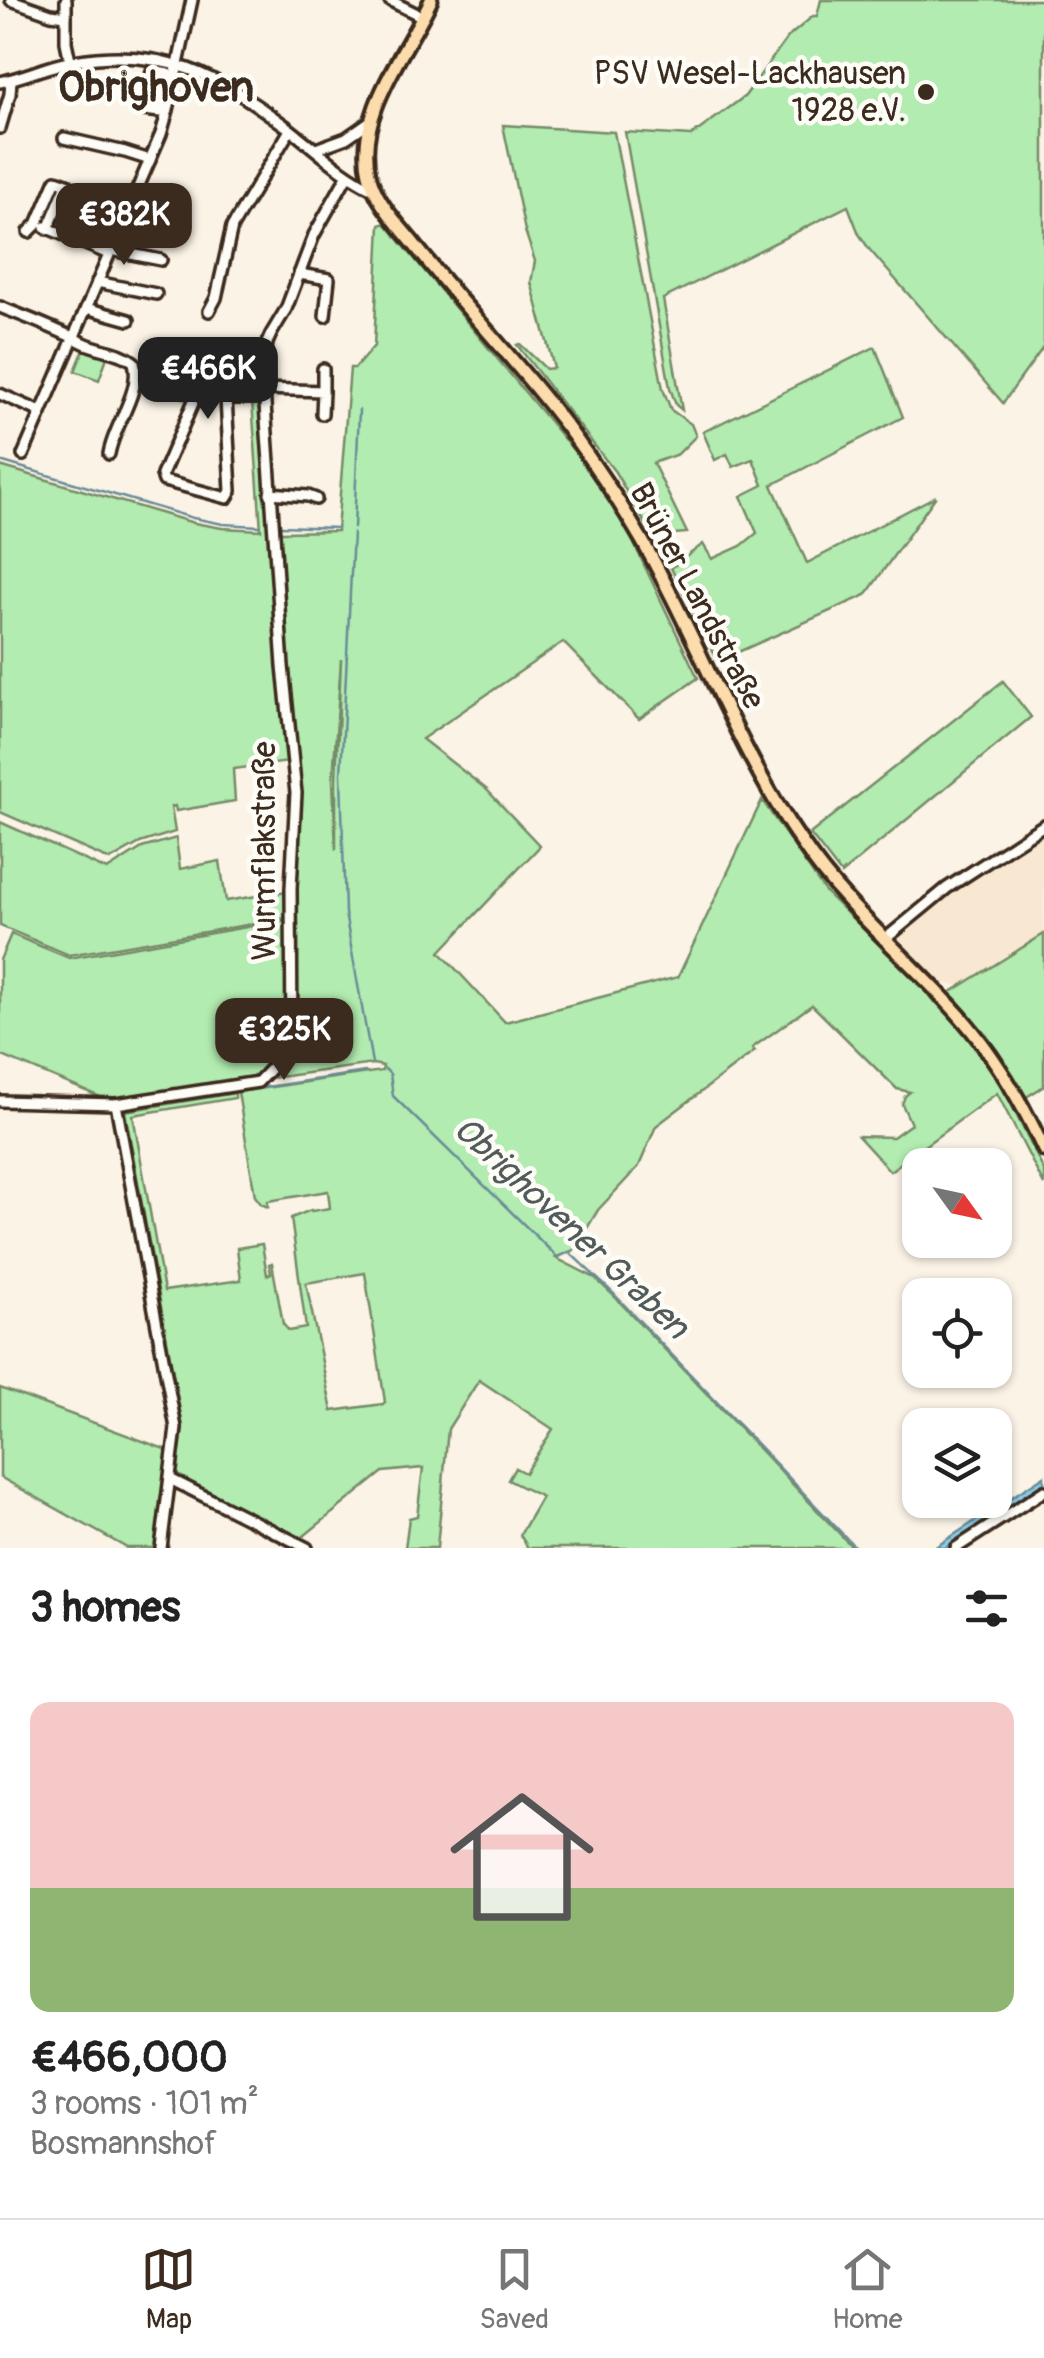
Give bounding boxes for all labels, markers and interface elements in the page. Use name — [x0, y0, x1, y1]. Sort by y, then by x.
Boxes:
place label: PSV Wesel-Lackhausen 1928 e.V. — [594, 54, 906, 131]
district label: Obrighoven — [58, 62, 254, 114]
marker: PSV Wesel-Lackhausen 1928 e.V. — [915, 81, 937, 103]
pin: €382K — [54, 183, 194, 268]
text: €382K — [78, 195, 170, 235]
pin: €466K — [138, 337, 278, 422]
text: €466K — [160, 349, 256, 389]
street label: Brüner Landstraße — [620, 476, 774, 716]
street label: Wurmflakstraße — [245, 741, 285, 960]
pin: €325K — [214, 998, 354, 1083]
text: €325K — [237, 1010, 331, 1050]
water label: Obrighovener Graben — [444, 1107, 700, 1350]
north arrow — [902, 1148, 1012, 1258]
map controls — [902, 1148, 1012, 1518]
button: locate — [902, 1278, 1012, 1388]
button: layers — [902, 1408, 1012, 1518]
icon: filters — [959, 1581, 1014, 1636]
text: 3 homes — [30, 1582, 180, 1634]
icon: home — [432, 1767, 612, 1947]
text: €466,000 — [30, 2032, 228, 2084]
text: 3 rooms · 101 m² — [30, 2084, 259, 2124]
text: Bosmannshof — [30, 2124, 217, 2164]
tab: Map — [141, 2242, 196, 2337]
tab: Saved — [479, 2242, 549, 2337]
tab: Home — [832, 2242, 902, 2337]

